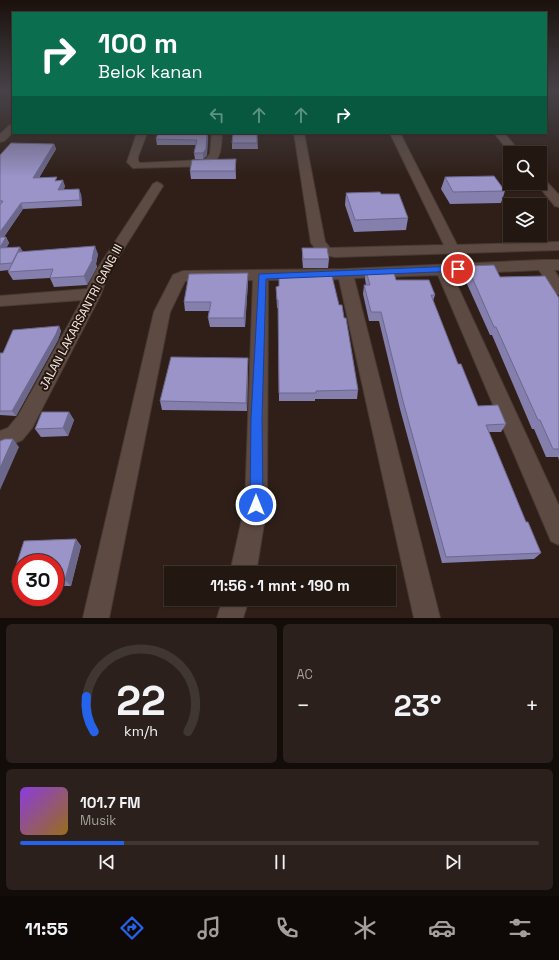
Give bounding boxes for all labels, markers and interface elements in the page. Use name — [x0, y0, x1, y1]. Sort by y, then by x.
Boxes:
text: 100 m — [98, 25, 178, 61]
icon: right — [32, 28, 84, 80]
text: Belok kanan — [98, 60, 203, 83]
icon: left — [206, 104, 228, 126]
icon: ahead — [248, 104, 270, 126]
icon: ahead — [290, 104, 312, 126]
icon: right — [332, 104, 354, 126]
map controls — [503, 146, 547, 242]
button: search — [503, 146, 547, 190]
button: layers — [503, 198, 547, 242]
street label: JALAN LAKARSANTRI GANG III — [36, 241, 126, 393]
pin — [441, 252, 475, 286]
icon: arrive — [447, 258, 469, 280]
position arrow — [235, 484, 277, 526]
speed limit sign: 30 — [12, 554, 64, 606]
text: 11:56 · 1 mnt · 190 m — [210, 576, 350, 595]
text: AC — [297, 666, 313, 683]
text: 22 — [117, 673, 166, 726]
text: 23° — [394, 686, 442, 725]
text: − — [297, 691, 310, 719]
text: + — [525, 691, 539, 719]
text: km/h — [124, 721, 158, 739]
text: 101.7 FM — [80, 793, 141, 812]
text: Musik — [80, 812, 116, 829]
icon: previous — [96, 851, 118, 873]
icon: pause — [269, 851, 291, 873]
icon: next — [442, 851, 464, 873]
icon: directions — [118, 914, 146, 942]
icon: music — [195, 914, 223, 942]
icon: phone — [273, 914, 301, 942]
icon: climate — [351, 914, 379, 942]
icon: car — [428, 914, 456, 942]
icon: filters — [506, 914, 534, 942]
text: 11:55 — [25, 917, 68, 940]

